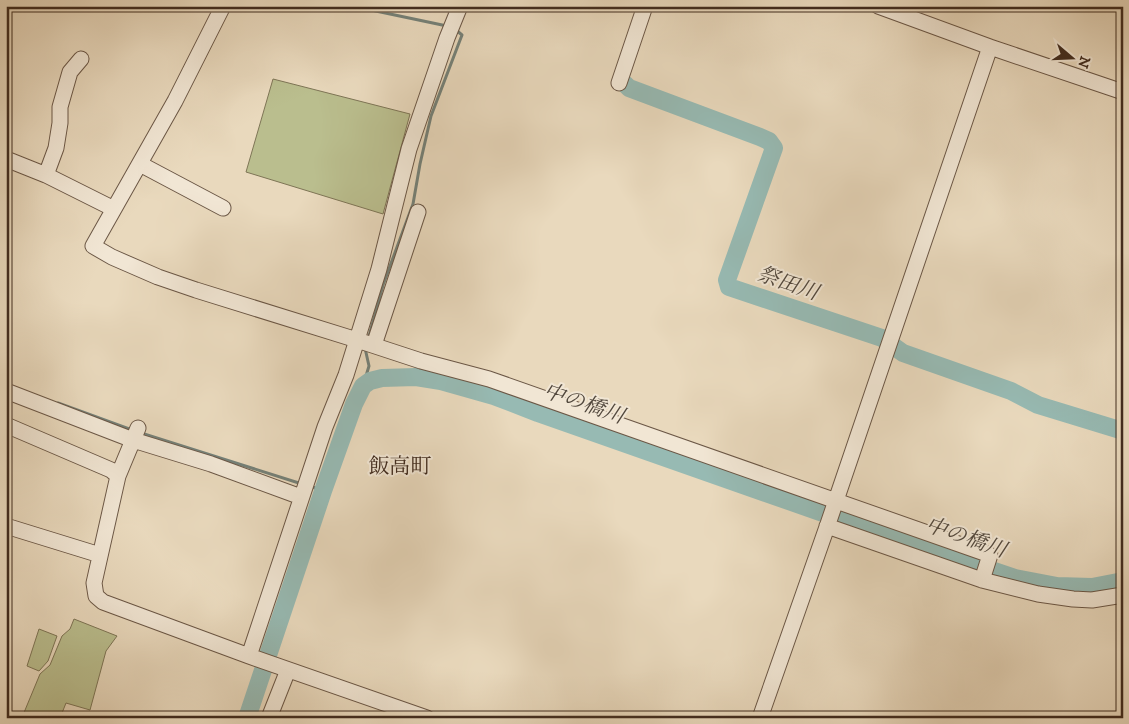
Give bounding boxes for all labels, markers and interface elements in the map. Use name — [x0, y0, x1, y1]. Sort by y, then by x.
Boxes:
north arrow — [1046, 32, 1096, 82]
text: N — [1073, 54, 1094, 71]
water label: 祭田川 — [754, 261, 824, 307]
water label: 中の橋川 — [540, 378, 630, 431]
district label: 飯高町 — [369, 454, 432, 480]
water label: 中の橋川 — [922, 512, 1012, 565]

